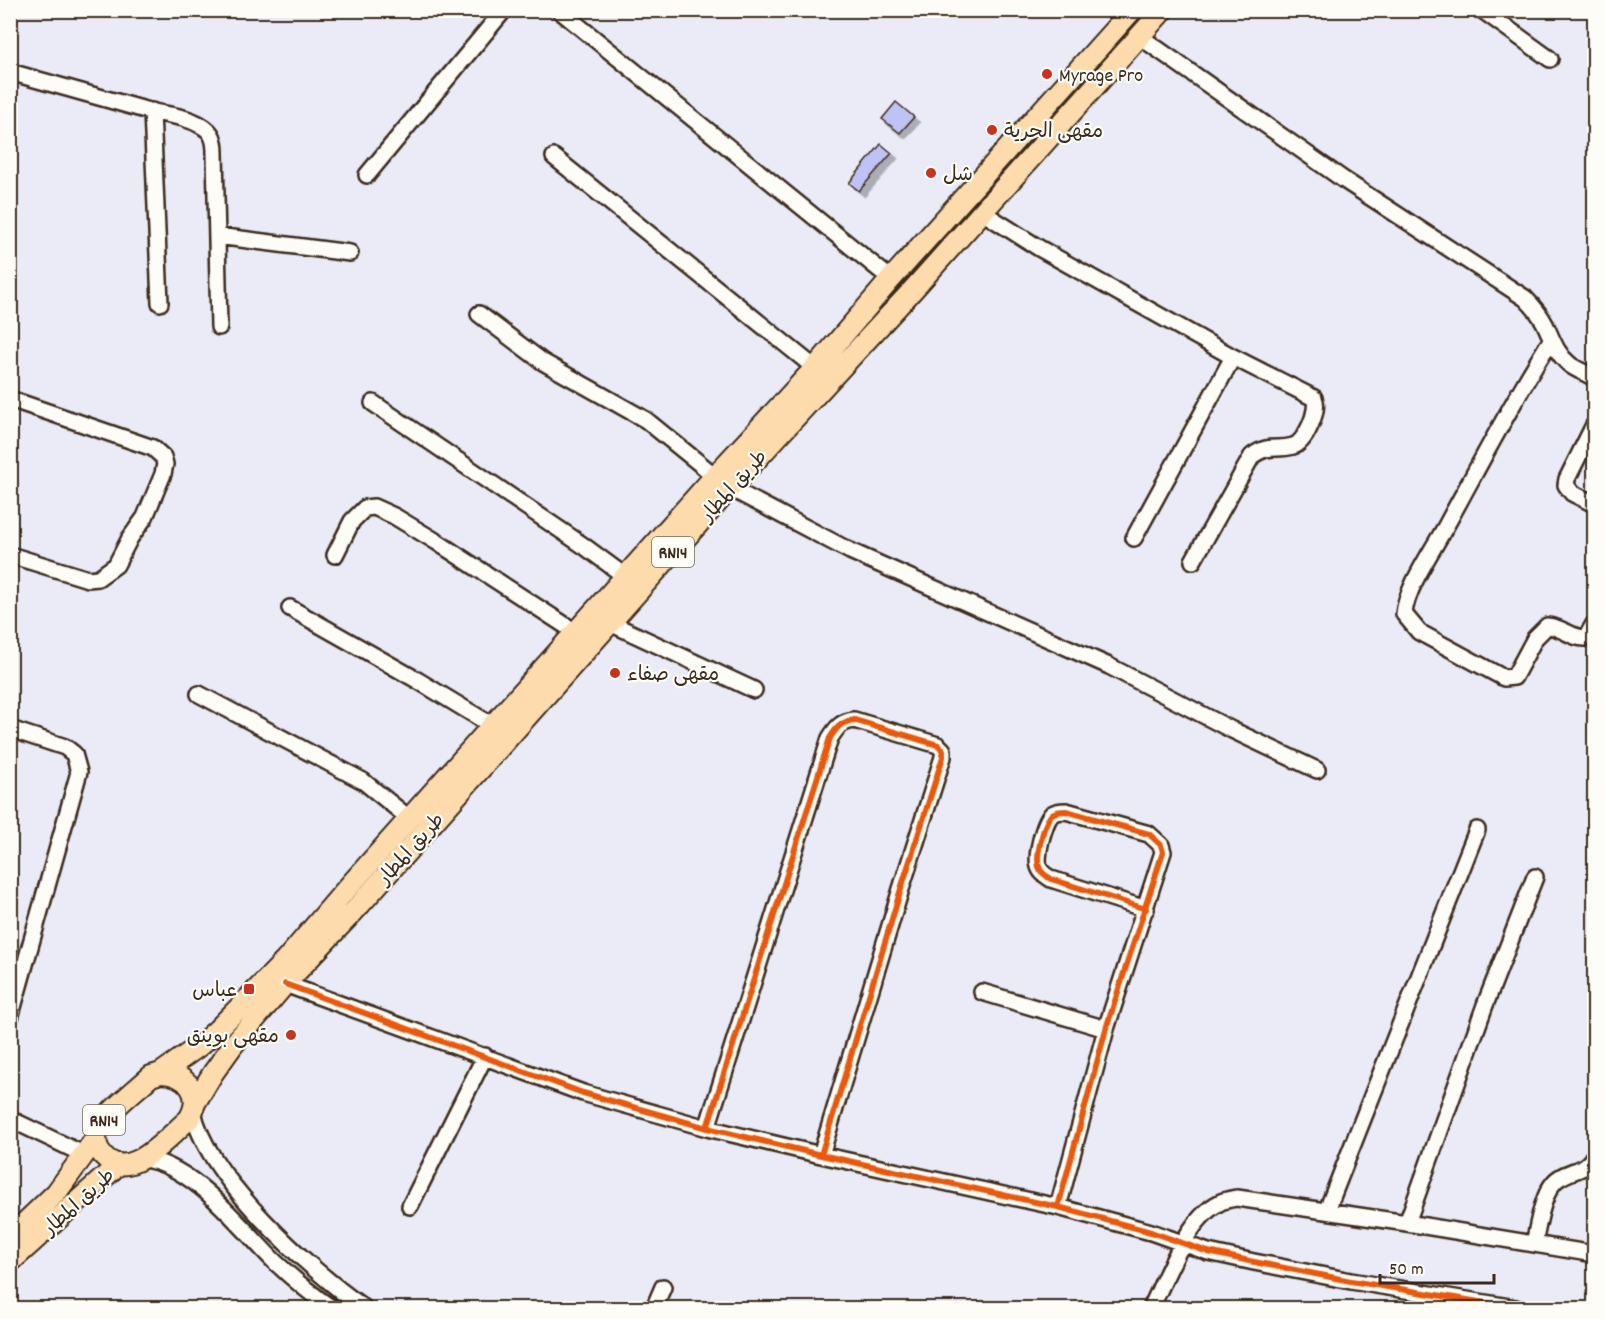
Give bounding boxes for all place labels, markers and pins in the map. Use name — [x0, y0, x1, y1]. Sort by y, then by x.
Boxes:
place label: Myrage Pro — [1059, 63, 1143, 91]
marker: Myrage Pro — [1040, 67, 1054, 81]
place label: مقهى الحرية — [1004, 119, 1103, 147]
marker: مقهى الحرية — [985, 123, 999, 137]
place label: شل — [943, 162, 973, 190]
marker: شل — [924, 166, 938, 180]
place label: مقهى صفاء — [627, 662, 719, 690]
marker: مقهى صفاء — [608, 666, 622, 680]
place label: عباس — [192, 978, 237, 1006]
marker: عباس — [242, 982, 256, 996]
place label: مقهى بوينق — [187, 1024, 279, 1052]
marker: مقهى بوينق — [284, 1028, 298, 1042]

